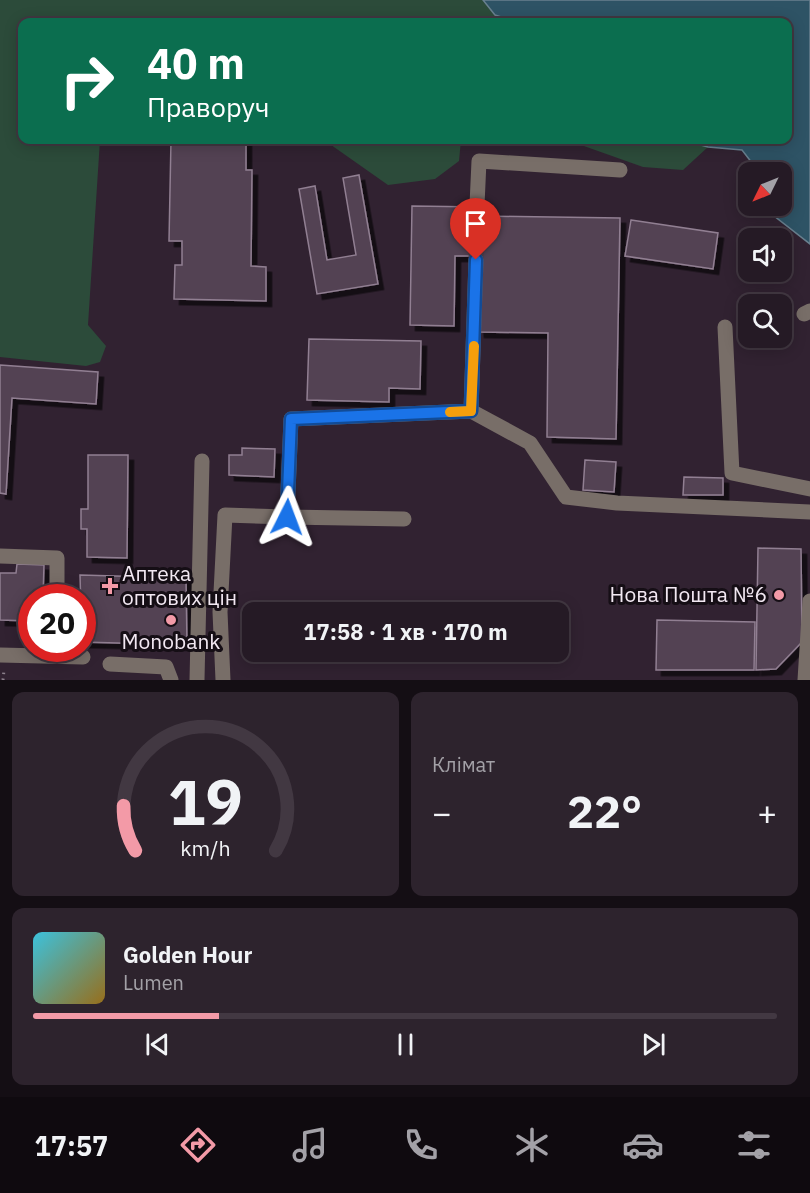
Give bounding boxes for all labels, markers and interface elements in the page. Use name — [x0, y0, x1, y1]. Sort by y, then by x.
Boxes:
text: 40 m — [147, 36, 245, 91]
icon: right — [48, 42, 126, 120]
text: Праворуч — [147, 89, 270, 124]
north arrow — [738, 162, 792, 216]
map controls — [738, 162, 792, 348]
pin — [450, 198, 501, 260]
icon: arrive — [459, 207, 492, 240]
button: sound — [738, 228, 792, 282]
button: search — [738, 294, 792, 348]
position arrow — [255, 485, 319, 549]
place label: Аптека оптових цін — [122, 559, 237, 611]
marker: Аптека оптових цін — [103, 579, 117, 593]
place label: Нова Пошта №6 — [610, 580, 767, 608]
speed limit sign: 20 — [18, 584, 96, 662]
marker: Нова Пошта №6 — [772, 588, 786, 602]
marker: Monobank — [164, 613, 178, 627]
text: 17:58 · 1 хв · 170 m — [303, 617, 508, 646]
place label: Monobank — [122, 627, 220, 655]
text: Клімат — [432, 751, 495, 778]
text: 19 — [168, 761, 243, 842]
text: 22° — [567, 782, 642, 840]
text: − — [432, 791, 452, 834]
text: + — [757, 791, 777, 834]
text: km/h — [180, 834, 231, 862]
text: Golden Hour — [123, 940, 252, 969]
text: Lumen — [123, 969, 184, 996]
icon: previous — [141, 1028, 174, 1061]
icon: pause — [389, 1028, 422, 1061]
icon: next — [637, 1028, 670, 1061]
icon: directions — [177, 1124, 219, 1166]
icon: music — [289, 1124, 331, 1166]
icon: phone — [400, 1124, 442, 1166]
icon: climate — [511, 1124, 553, 1166]
icon: car — [622, 1124, 664, 1166]
icon: filters — [733, 1124, 775, 1166]
text: 17:57 — [35, 1128, 108, 1163]

